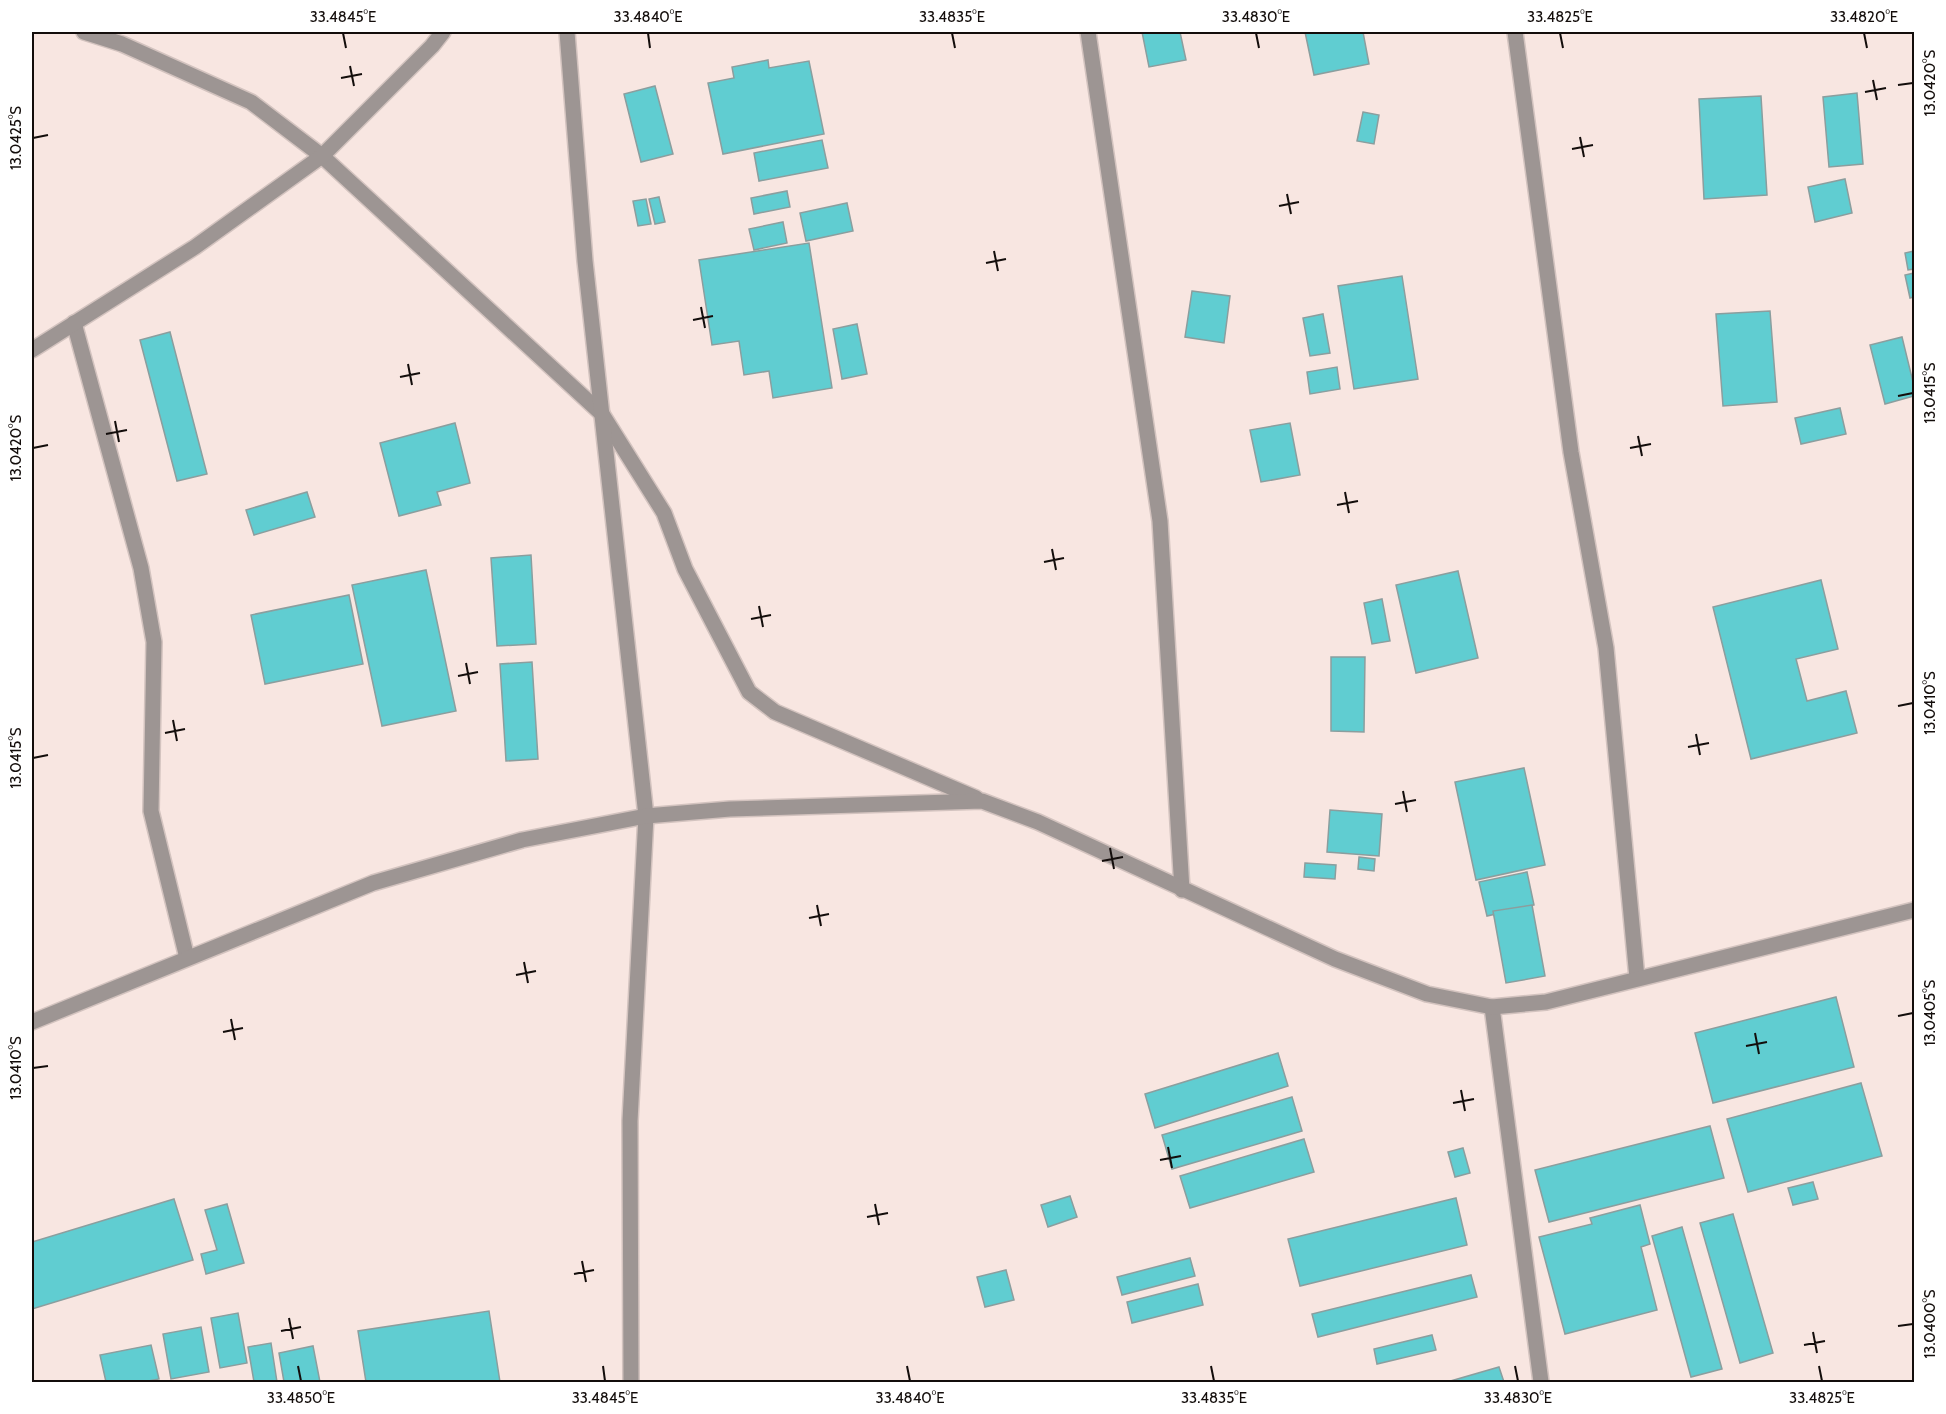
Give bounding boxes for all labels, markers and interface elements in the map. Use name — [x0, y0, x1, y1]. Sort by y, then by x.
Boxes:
text: 33.4845°E — [310, 8, 376, 26]
text: 33.4840°E — [614, 8, 682, 26]
text: 33.4835°E — [919, 8, 985, 26]
text: 33.4830°E — [1222, 8, 1290, 26]
text: 33.4825°E — [1527, 8, 1593, 26]
text: 33.4820°E — [1830, 8, 1898, 26]
text: 13.0420°S — [1921, 50, 1939, 116]
text: 13.0425°S — [7, 106, 25, 170]
text: 13.0415°S — [1921, 362, 1939, 424]
text: 13.0420°S — [7, 415, 25, 481]
text: 13.0410°S — [1921, 671, 1939, 735]
text: 13.0415°S — [7, 727, 25, 789]
text: 13.0405°S — [1921, 979, 1939, 1046]
text: 13.0410°S — [7, 1036, 25, 1100]
text: 13.0400°S — [1921, 1289, 1939, 1359]
text: 33.4850°E — [267, 1389, 335, 1407]
text: 33.4845°E — [572, 1389, 638, 1407]
text: 33.4840°E — [876, 1389, 944, 1407]
text: 33.4835°E — [1181, 1389, 1247, 1407]
text: 33.4830°E — [1484, 1389, 1552, 1407]
text: 33.4825°E — [1789, 1389, 1855, 1407]

